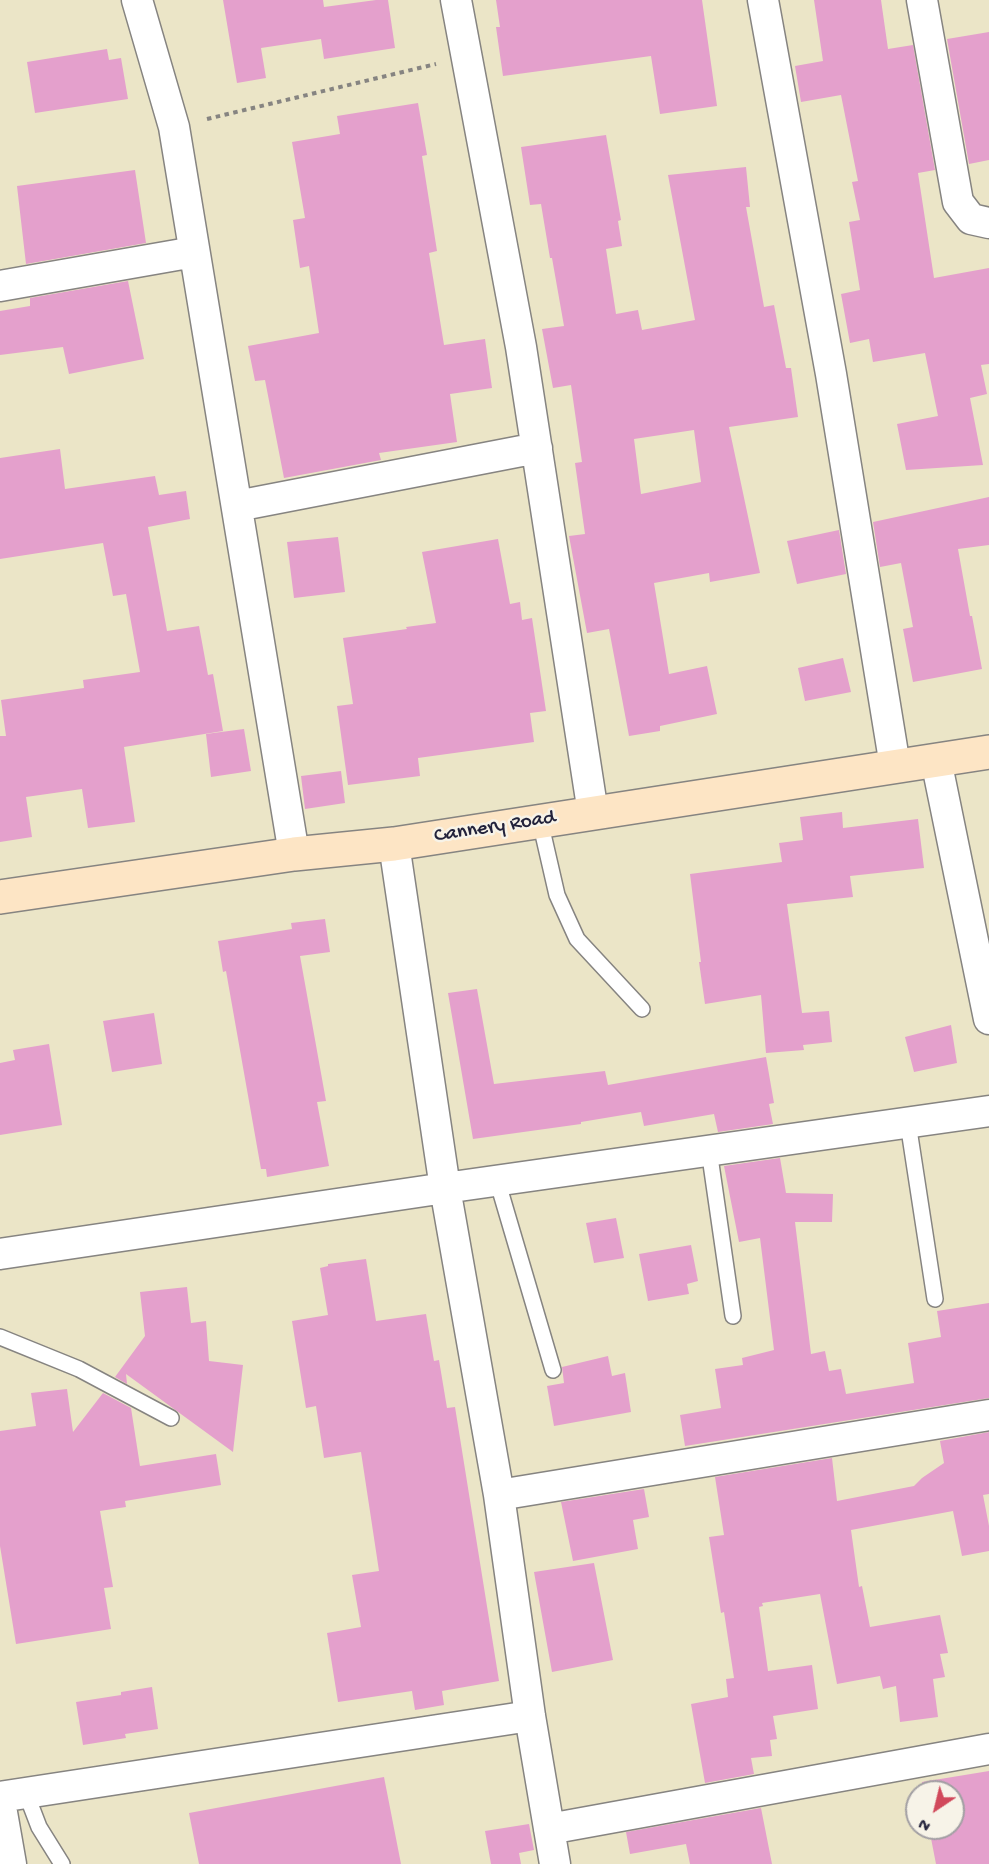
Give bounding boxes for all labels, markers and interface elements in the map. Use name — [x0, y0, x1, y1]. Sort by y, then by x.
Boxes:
street label: Cannery Road — [433, 806, 557, 850]
north arrow — [905, 1780, 965, 1840]
text: N — [916, 1813, 935, 1834]

